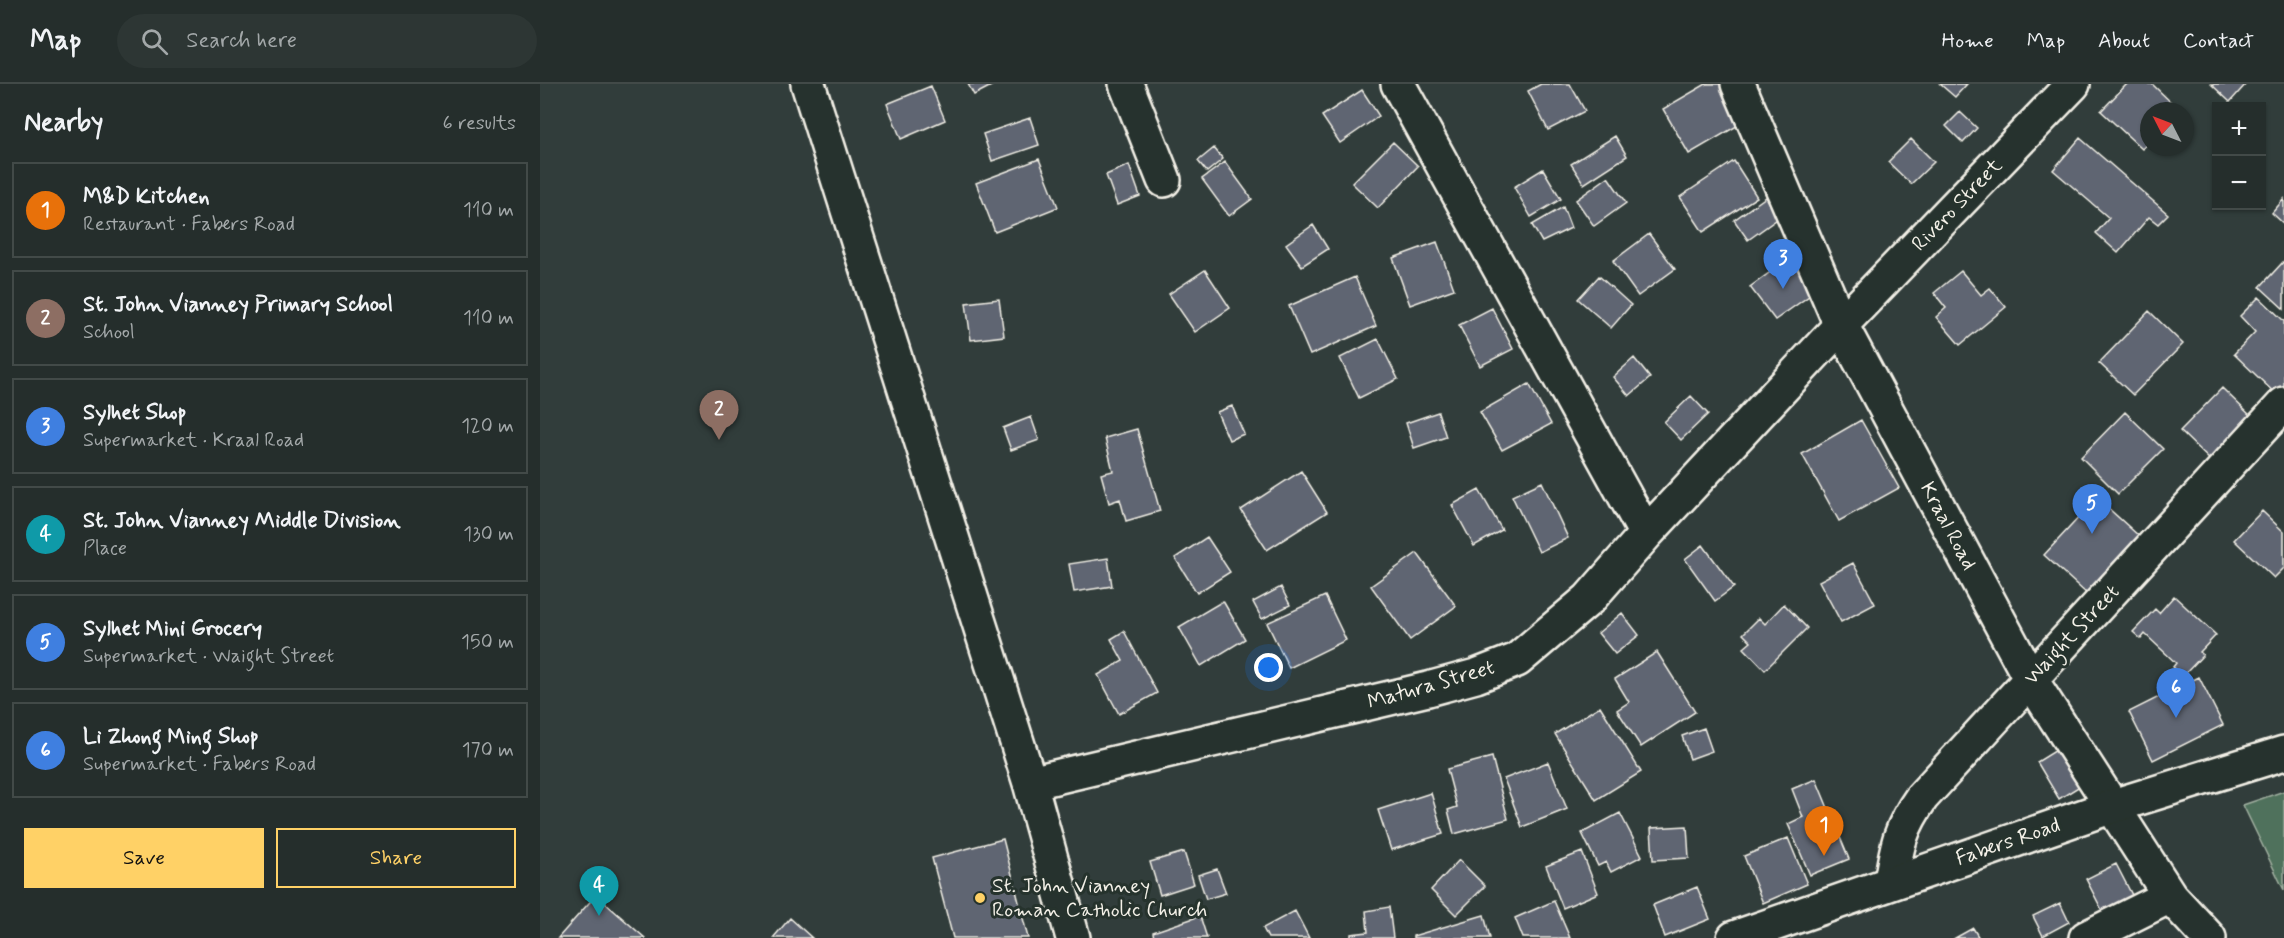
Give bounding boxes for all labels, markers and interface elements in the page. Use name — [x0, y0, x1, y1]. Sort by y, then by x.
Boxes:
search box — [117, 14, 537, 68]
text: Map — [30, 23, 81, 60]
icon: search — [138, 25, 171, 58]
text: Search here — [186, 27, 297, 55]
text: Home — [1942, 27, 1994, 55]
text: Map — [2027, 27, 2065, 55]
text: About — [2098, 27, 2150, 55]
text: Contact — [2183, 27, 2254, 55]
north arrow — [2140, 102, 2194, 156]
map controls — [2212, 102, 2266, 210]
button: + — [2212, 102, 2266, 156]
text: Nearby — [24, 106, 103, 140]
text: 6 results — [443, 110, 516, 137]
street label: Rivero Street — [1906, 152, 2009, 258]
button: − — [2212, 156, 2266, 210]
text: M&D Kitchen — [83, 183, 210, 211]
text: 1 — [41, 197, 50, 224]
text: 110 m — [463, 197, 514, 224]
text: Restaurant · Fabers Road — [83, 211, 295, 238]
pin: 3 — [1764, 240, 1802, 289]
text: St. John Vianney Primary School — [83, 291, 393, 319]
text: 2 — [41, 305, 50, 332]
text: 110 m — [463, 305, 514, 332]
text: School — [83, 319, 135, 346]
pin: 2 — [700, 390, 738, 440]
text: Sylhet Shop — [83, 399, 186, 427]
text: 3 — [41, 413, 50, 440]
text: 120 m — [461, 413, 514, 440]
text: Supermarket · Kraal Road — [83, 427, 304, 454]
street label: Kraal Road — [1913, 477, 1983, 575]
pin: 5 — [2072, 484, 2112, 534]
text: St. John Vianney Middle Division — [83, 507, 401, 535]
text: 4 — [40, 521, 51, 548]
text: 130 m — [463, 521, 514, 548]
text: Place — [83, 535, 127, 562]
street label: Waight Street — [2018, 579, 2127, 693]
text: Sylhet Mini Grocery — [83, 615, 262, 643]
text: 5 — [40, 629, 52, 656]
text: 150 m — [461, 629, 514, 656]
text: Supermarket · Waight Street — [83, 643, 334, 670]
your location — [1254, 653, 1283, 682]
street label: Matura Street — [1364, 653, 1498, 717]
pin: 6 — [2156, 668, 2196, 718]
text: Li Zhong Ming Shop — [83, 723, 259, 751]
text: 6 — [40, 737, 51, 764]
text: 170 m — [462, 737, 514, 764]
text: Supermarket · Fabers Road — [83, 751, 316, 778]
pin: 1 — [1804, 806, 1844, 856]
street label: Fabers Road — [1952, 811, 2064, 873]
button: Save — [24, 828, 264, 888]
button: Share — [276, 828, 516, 888]
pin: 4 — [580, 866, 618, 916]
place label: St. John Vianney Roman Catholic Church — [992, 872, 1207, 924]
marker: St. John Vianney Roman Catholic Church — [973, 891, 987, 905]

